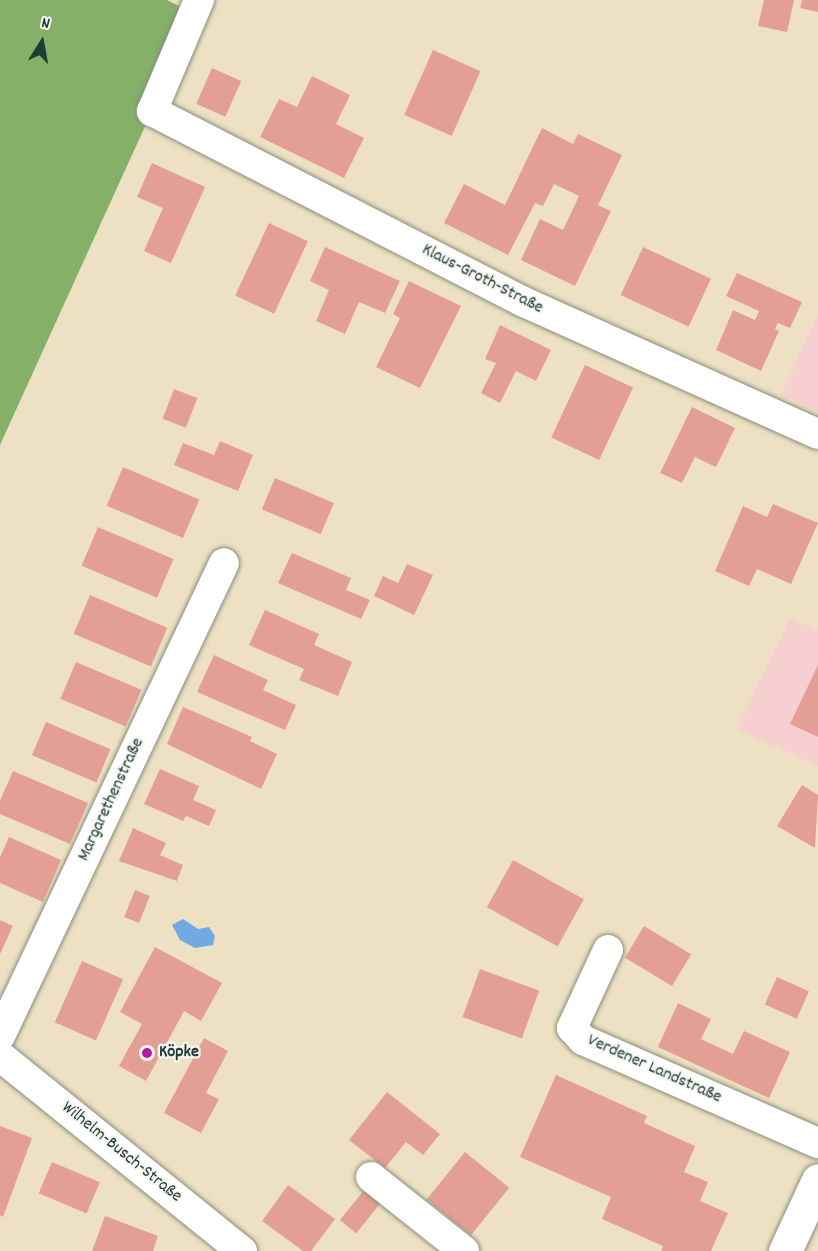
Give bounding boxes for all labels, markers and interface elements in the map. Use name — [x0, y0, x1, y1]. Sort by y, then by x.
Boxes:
north arrow — [12, 12, 72, 72]
text: N — [39, 12, 52, 36]
street label: Klaus-Groth-Straße — [418, 240, 546, 320]
street label: Margarethenstraße — [74, 735, 150, 865]
street label: Verdener Landstraße — [583, 1031, 725, 1109]
place label: Köpke — [159, 1042, 199, 1064]
marker: Köpke — [140, 1046, 154, 1060]
street label: Wilhelm-Busch-Straße — [56, 1098, 186, 1208]

